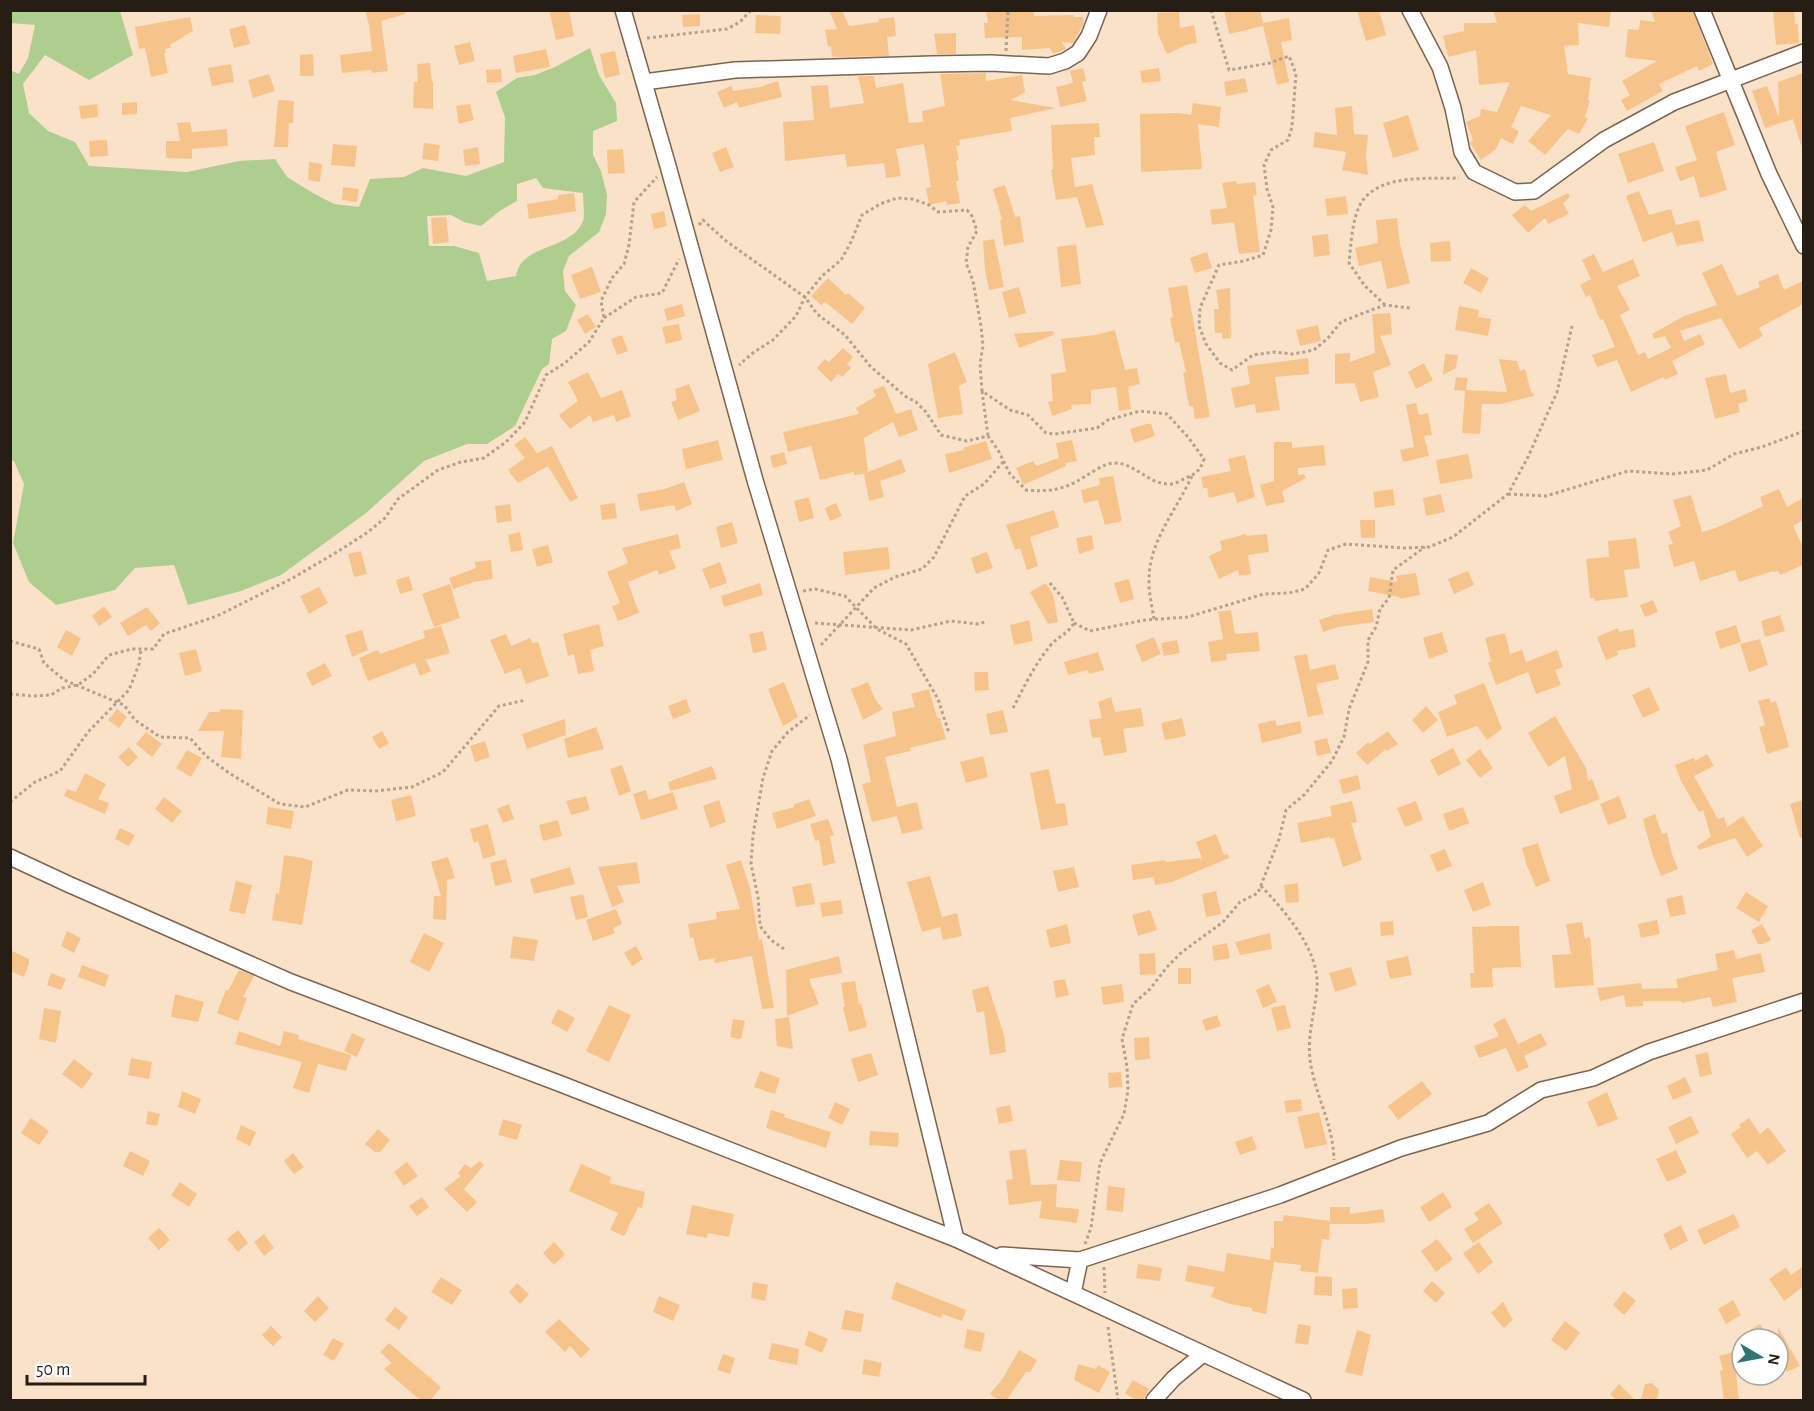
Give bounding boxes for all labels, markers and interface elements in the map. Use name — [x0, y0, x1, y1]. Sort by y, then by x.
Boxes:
north arrow — [1730, 1327, 1790, 1387]
scale bar — [27, 1348, 146, 1386]
text: N — [1765, 1353, 1783, 1366]
text: 50 m — [36, 1361, 70, 1379]

